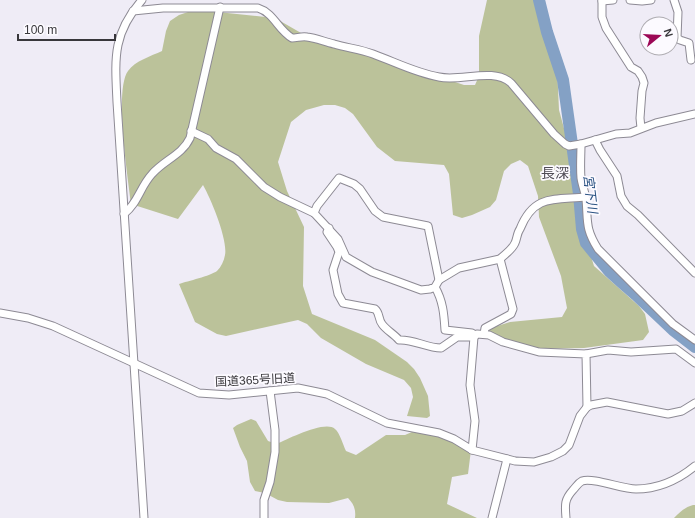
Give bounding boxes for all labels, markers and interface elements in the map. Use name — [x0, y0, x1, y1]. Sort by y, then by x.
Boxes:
scale bar — [18, 16, 115, 42]
north arrow — [639, 16, 679, 56]
text: 100 m — [24, 23, 57, 37]
text: N — [662, 27, 675, 39]
district label: 長深 — [541, 165, 569, 181]
water label: 宮下川 — [581, 174, 601, 216]
street label: 国道365号旧道 — [215, 371, 295, 389]

